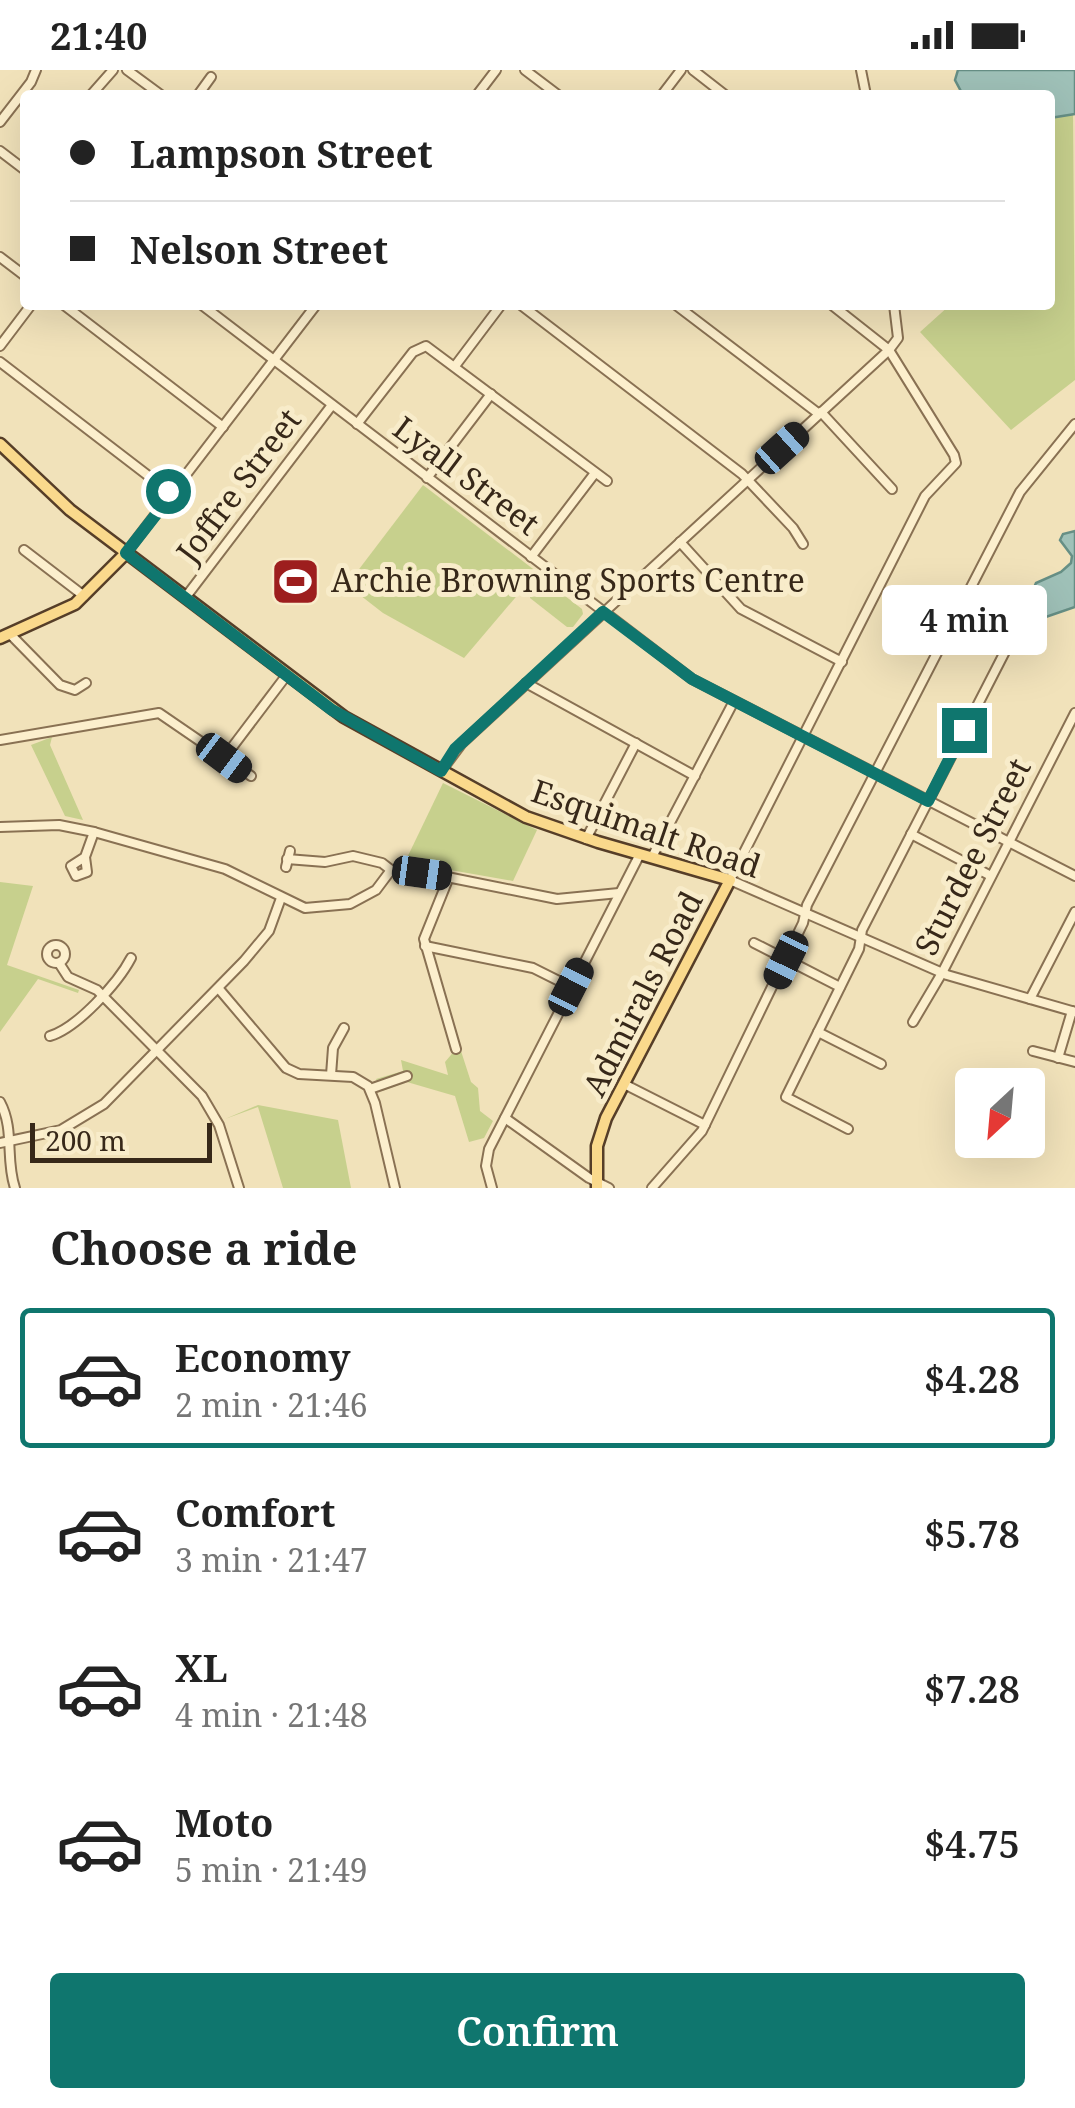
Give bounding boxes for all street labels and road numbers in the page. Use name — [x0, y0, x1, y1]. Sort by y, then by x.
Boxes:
street label: Joffre Street — [165, 399, 310, 572]
street label: Lyall Street — [385, 406, 549, 544]
street label: Sturdee Street — [904, 751, 1040, 962]
street label: Esquimalt Road — [526, 768, 767, 887]
street label: Admirals Road — [572, 883, 712, 1103]

